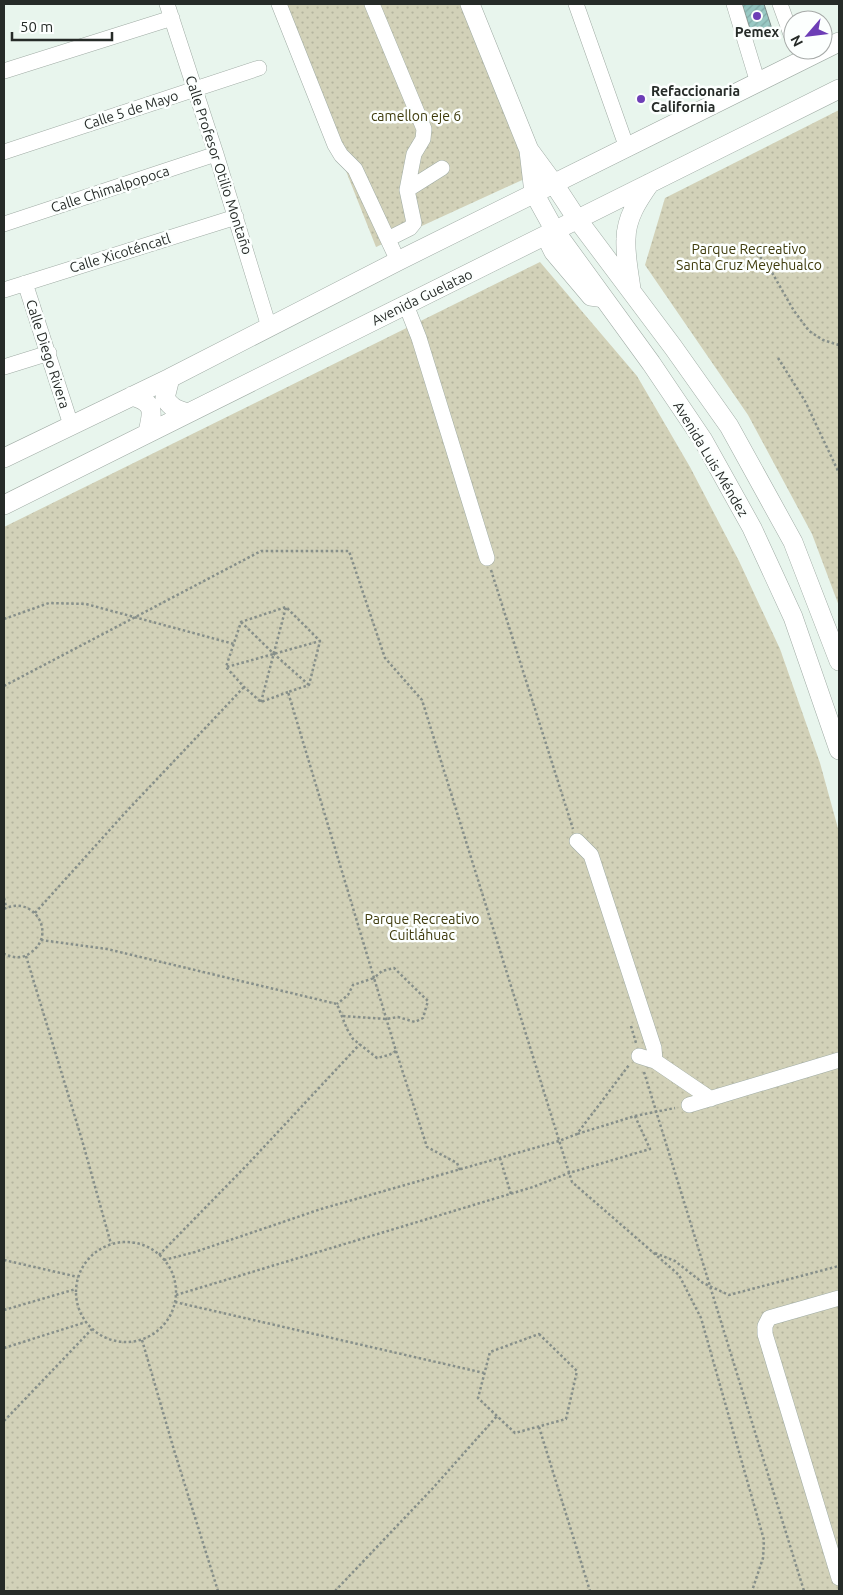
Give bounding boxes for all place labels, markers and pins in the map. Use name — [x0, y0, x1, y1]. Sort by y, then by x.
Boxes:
marker: Pemex — [751, 10, 763, 22]
place label: Pemex — [735, 24, 780, 40]
place label: Refaccionaria California — [651, 83, 740, 115]
marker: Refaccionaria California — [635, 93, 647, 105]

